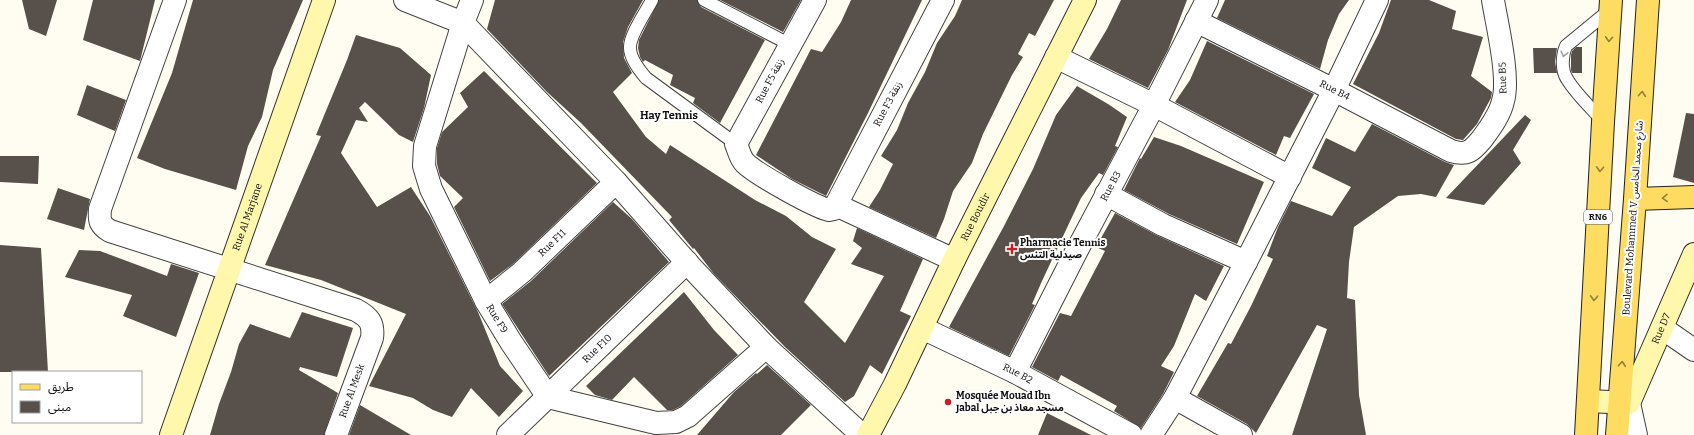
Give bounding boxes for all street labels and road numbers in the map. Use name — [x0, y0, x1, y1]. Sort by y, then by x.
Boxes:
street label: Rue F5 زنقة — [753, 56, 787, 105]
street label: Rue B5 — [1496, 62, 1510, 94]
street label: Rue B4 — [1317, 78, 1352, 103]
street label: Rue F3 زنقة — [871, 79, 905, 129]
street label: Boulevard Mohammed V شارع محمد الخامس — [1620, 120, 1647, 316]
street label: Rue B3 — [1098, 169, 1124, 203]
street label: Rue Al Marjane — [230, 182, 265, 252]
street label: Rue Boudir — [959, 191, 993, 243]
road number: RN6 — [1584, 210, 1612, 224]
street label: Rue F11 — [536, 227, 569, 259]
street label: Rue F9 — [483, 302, 510, 335]
street label: Rue D7 — [1649, 312, 1673, 346]
street label: Rue F10 — [580, 332, 614, 366]
street label: Rue B2 — [1001, 361, 1035, 386]
street label: Rue Al Mesk — [337, 362, 367, 420]

